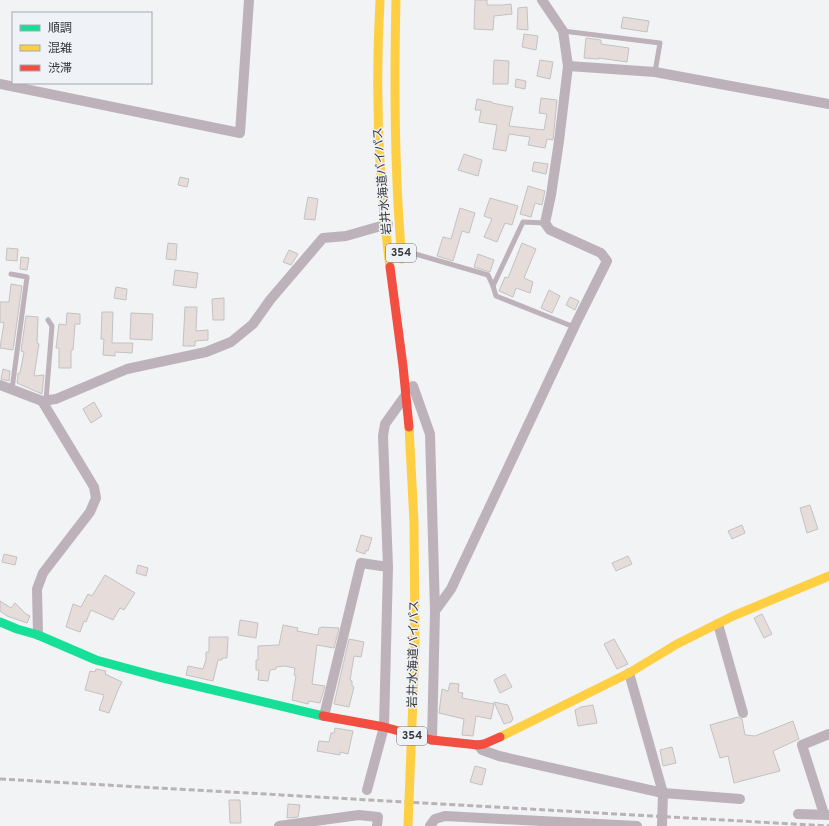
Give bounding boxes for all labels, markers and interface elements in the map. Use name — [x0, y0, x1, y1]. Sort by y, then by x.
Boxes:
legend — [12, 12, 152, 84]
text: 順調 — [48, 21, 72, 37]
text: 混雑 — [48, 41, 72, 57]
text: 渋滞 — [48, 61, 72, 77]
street label: 岩井水海道バイパス — [370, 127, 396, 235]
road number: 354 — [386, 244, 416, 262]
street label: 岩井水海道バイパス — [405, 600, 423, 708]
road number: 354 — [397, 727, 427, 745]

